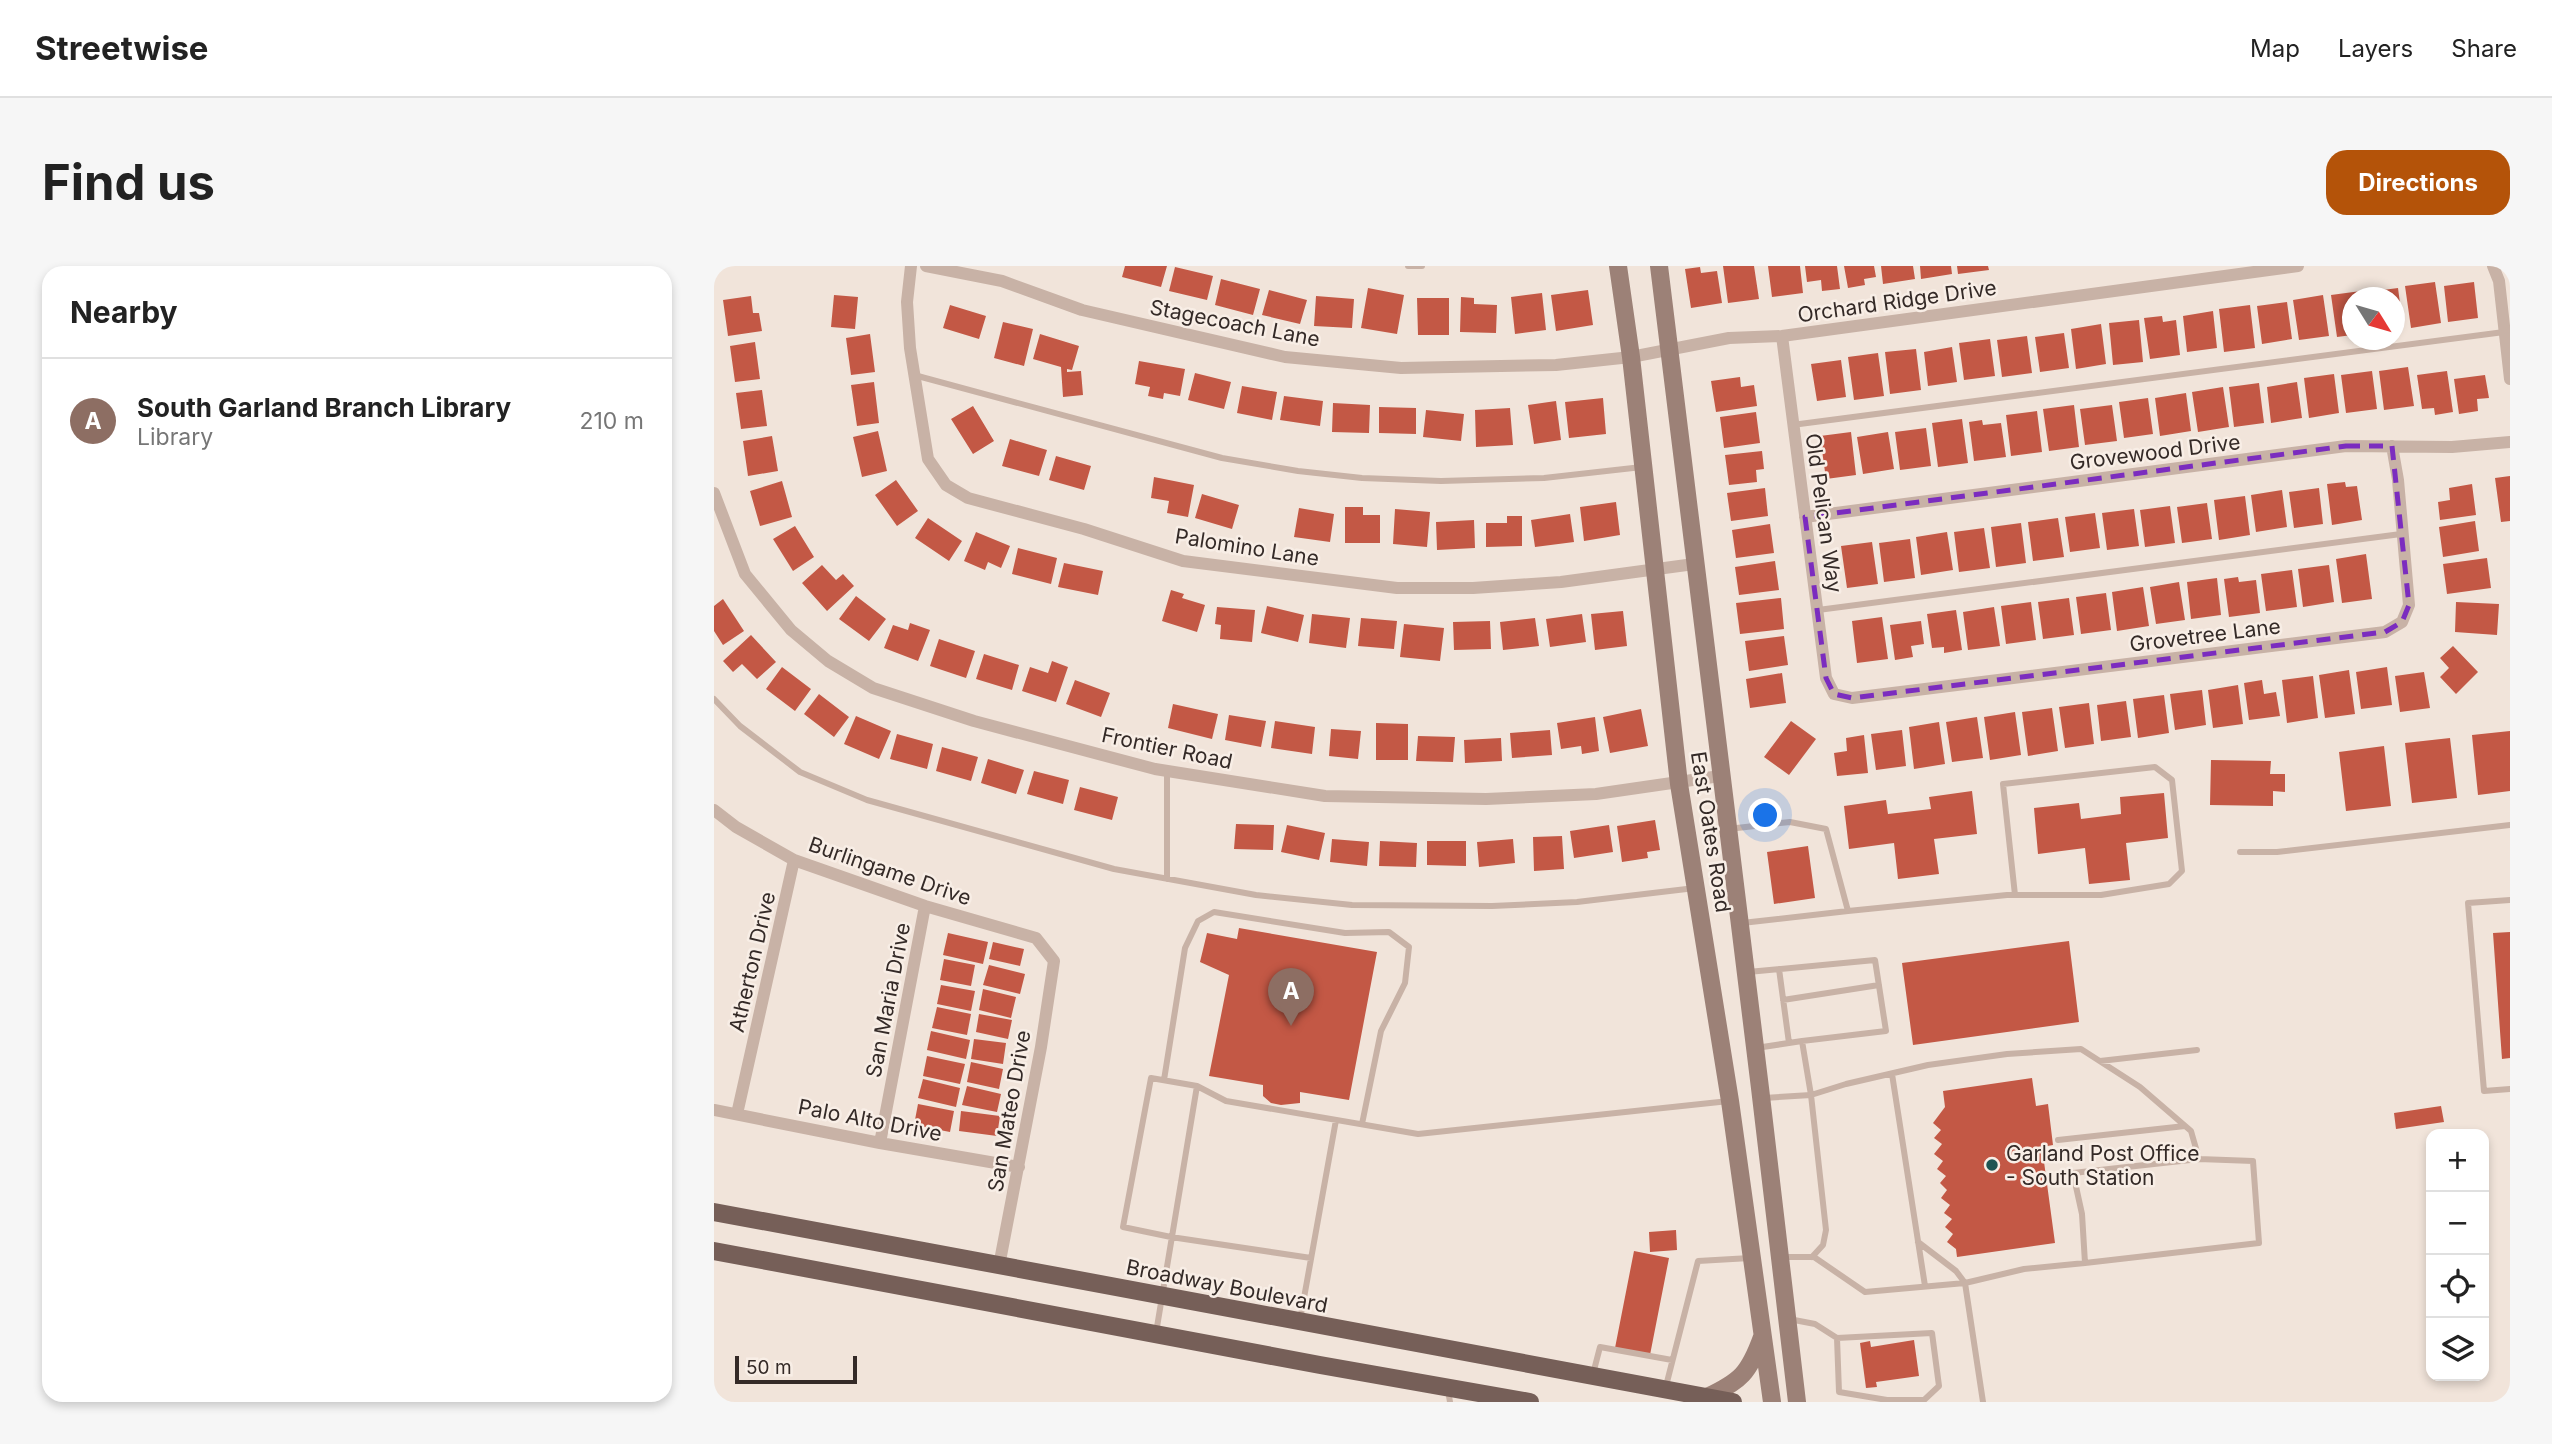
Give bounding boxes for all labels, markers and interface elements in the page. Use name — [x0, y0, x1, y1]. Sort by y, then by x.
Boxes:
text: Streetwise — [35, 28, 209, 68]
text: Map — [2250, 34, 2300, 63]
text: Layers — [2338, 34, 2413, 63]
text: Share — [2451, 34, 2517, 63]
button: Directions — [2326, 150, 2510, 215]
text: Find us — [42, 153, 215, 212]
street label: Orchard Ridge Drive — [1796, 275, 1998, 327]
north arrow — [2342, 287, 2405, 350]
text: Nearby — [70, 294, 178, 330]
street label: Stagecoach Lane — [1148, 294, 1322, 352]
text: South Garland Branch Library — [137, 392, 511, 423]
text: A — [84, 407, 102, 435]
text: 210 m — [579, 407, 644, 435]
text: Library — [137, 423, 213, 451]
street label: Grovewood Drive — [2068, 429, 2242, 475]
street label: Old Pelican Way — [1800, 432, 1848, 595]
street label: Palomino Lane — [1173, 523, 1321, 571]
street label: Grovetree Lane — [2128, 613, 2282, 657]
street label: Frontier Road — [1099, 722, 1235, 774]
street label: East Oates Road — [1686, 750, 1736, 914]
your location — [1748, 798, 1782, 832]
street label: Burlingame Drive — [805, 831, 975, 911]
street label: Atherton Drive — [724, 889, 780, 1035]
street label: San Maria Drive — [861, 920, 915, 1080]
pin: A — [1268, 968, 1314, 1026]
street label: San Mateo Drive — [982, 1028, 1036, 1194]
street label: Palo Alto Drive — [796, 1094, 944, 1146]
map controls — [2426, 1129, 2489, 1381]
button: + — [2426, 1129, 2489, 1192]
place label: Garland Post Office - South Station — [2006, 1141, 2200, 1190]
marker: Garland Post Office - South Station — [1984, 1157, 2000, 1173]
button: − — [2426, 1192, 2489, 1255]
street label: Broadway Boulevard — [1124, 1254, 1330, 1318]
button: locate — [2426, 1255, 2489, 1318]
button: layers — [2426, 1318, 2489, 1381]
scale bar — [735, 1353, 858, 1385]
text: 50 m — [746, 1356, 792, 1379]

